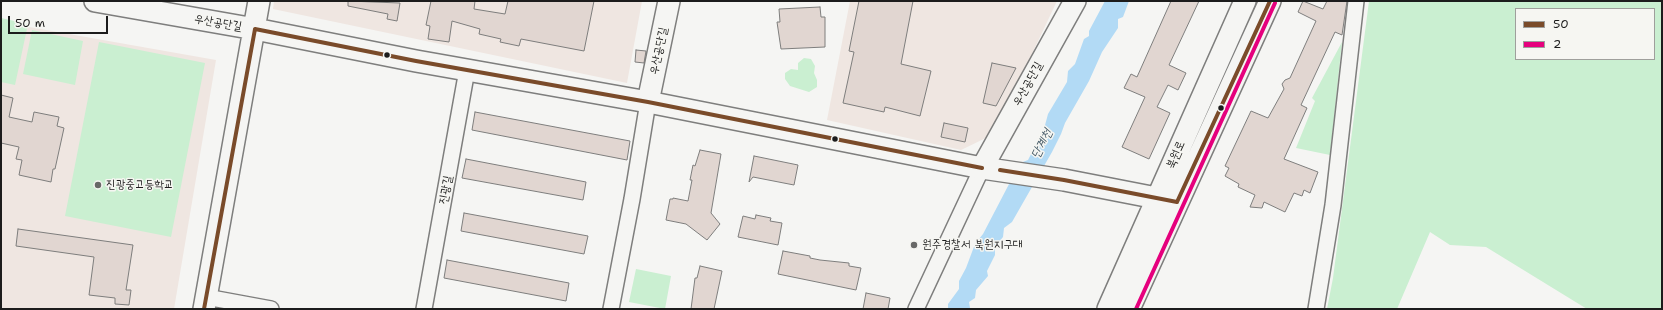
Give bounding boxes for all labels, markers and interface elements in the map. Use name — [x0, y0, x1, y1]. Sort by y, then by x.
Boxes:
scale bar — [10, 8, 110, 34]
legend — [1515, 8, 1655, 60]
street label: 우산공단길 — [193, 12, 243, 34]
text: 50 m — [15, 15, 45, 31]
text: 50 — [1553, 16, 1569, 32]
street label: 우산공단길 — [647, 26, 671, 76]
text: 2 — [1553, 36, 1561, 52]
unlabelled marker — [382, 50, 392, 60]
street label: 우산공단길 — [1010, 59, 1046, 109]
unlabelled marker — [1216, 103, 1226, 113]
water label: 단계천 — [1028, 126, 1056, 162]
unlabelled marker — [830, 134, 840, 144]
street label: 북원로 — [1164, 139, 1188, 171]
street label: 진광길 — [436, 174, 456, 206]
place label: 진광중고등학교 — [106, 178, 174, 192]
marker: 진광중고등학교 — [93, 180, 103, 190]
place label: 원주경찰서 북원지구대 — [922, 238, 1023, 252]
marker: 원주경찰서 북원지구대 — [909, 240, 919, 250]

